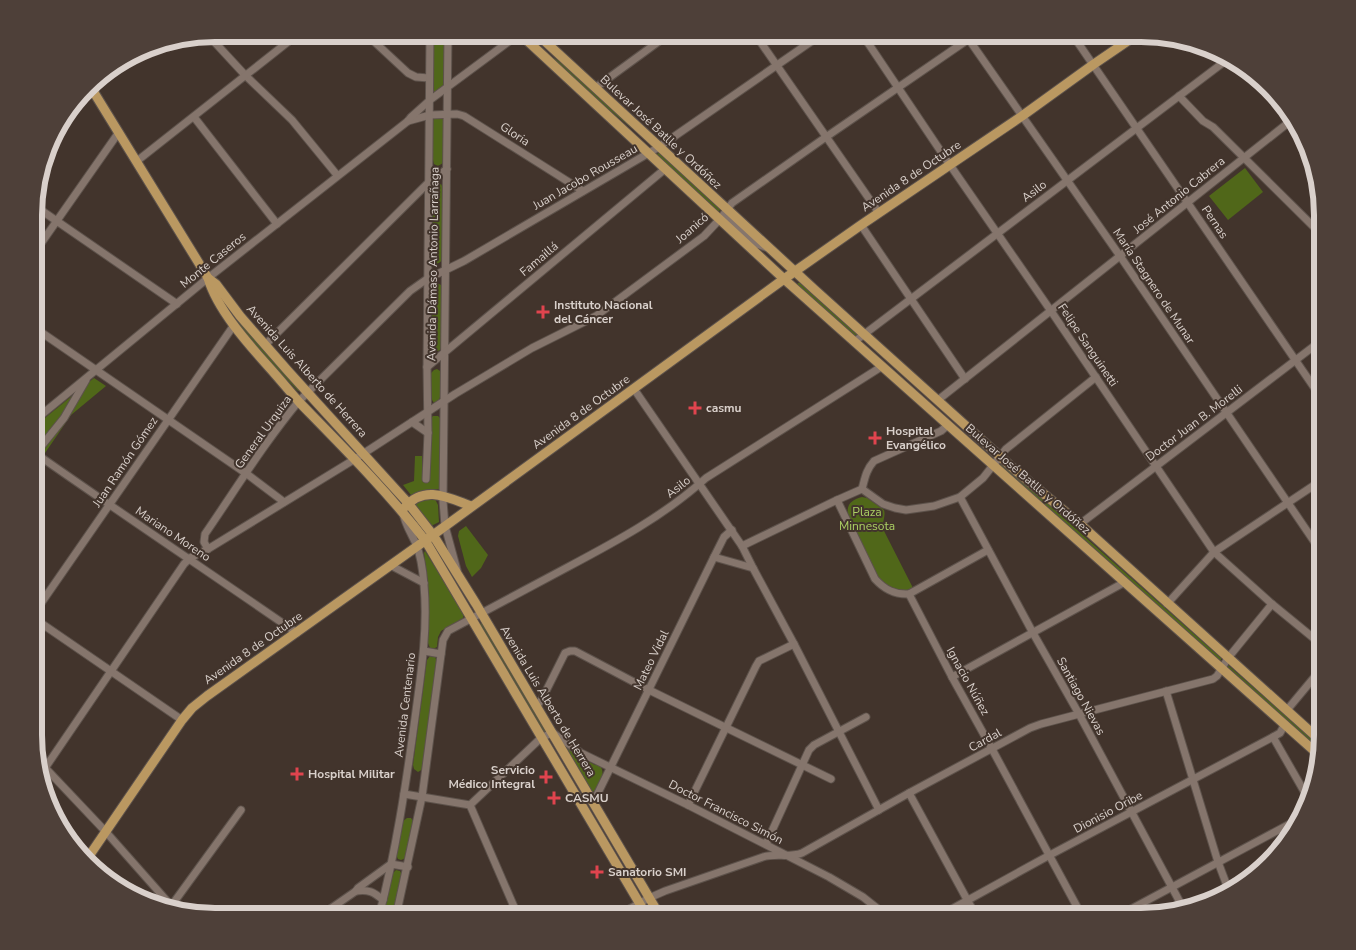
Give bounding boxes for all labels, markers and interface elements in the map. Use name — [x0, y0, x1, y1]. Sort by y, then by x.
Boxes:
street label: Bulevar José Batlle y Ordóñez — [597, 71, 725, 193]
street label: Gloria — [497, 118, 533, 150]
street label: Avenida 8 de Octubre — [858, 137, 964, 215]
street label: Juan Jacobo Rousseau — [529, 140, 640, 214]
street label: José Antonio Cabrera — [1129, 153, 1228, 238]
street label: Avenida Dámaso Antonio Larrañaga — [423, 167, 443, 361]
street label: Asilo — [1018, 176, 1050, 206]
street label: Pernas — [1198, 202, 1232, 242]
street label: Joanicó — [671, 209, 712, 247]
street label: María Stagnero de Munar — [1109, 225, 1199, 348]
street label: Monte Caseros — [177, 228, 249, 292]
street label: Famaillá — [516, 238, 562, 280]
place label: Instituto Nacional del Cáncer — [554, 297, 653, 327]
street label: Felipe Sanguinetti — [1054, 300, 1122, 390]
street label: Avenida Luis Alberto de Herrera — [243, 301, 371, 441]
marker: Instituto Nacional del Cáncer — [536, 305, 550, 319]
street label: Avenida 8 de Octubre — [529, 371, 633, 453]
street label: Doctor Juan B. Morelli — [1142, 381, 1246, 465]
street label: General Urquiza — [231, 392, 295, 472]
place label: casmu — [706, 400, 742, 416]
marker: casmu — [688, 401, 702, 415]
street label: Juan Ramón Gómez — [88, 413, 161, 511]
street label: Bulevar José Batlle y Ordóñez — [962, 420, 1094, 538]
place label: Hospital Evangélico — [886, 423, 946, 453]
marker: Hospital Evangélico — [868, 431, 882, 445]
street label: Asilo — [662, 472, 694, 502]
street label: Mariano Moreno — [132, 503, 214, 565]
park label: Plaza Minnesota — [839, 504, 895, 534]
street label: Avenida 8 de Octubre — [200, 608, 306, 688]
street label: Avenida Luis Alberto de Herrera — [496, 623, 600, 779]
street label: Mateo Vidal — [630, 627, 673, 693]
street label: Ignacio Núñez — [943, 644, 994, 718]
street label: Avenida Centenario — [391, 651, 419, 758]
street label: Santiago Nievas — [1053, 654, 1109, 738]
street label: Cardal — [966, 724, 1005, 756]
place label: Servicio Médico Integral — [448, 762, 535, 792]
place label: Hospital Militar — [308, 766, 395, 782]
marker: Hospital Militar — [290, 767, 304, 781]
marker: Servicio Médico Integral — [539, 770, 553, 784]
street label: Doctor Francisco Simón — [666, 776, 786, 848]
street label: Dionisio Oribe — [1071, 787, 1145, 837]
place label: CASMU — [565, 790, 609, 806]
marker: CASMU — [547, 791, 561, 805]
place label: Sanatorio SMI — [608, 864, 686, 880]
marker: Sanatorio SMI — [590, 865, 604, 879]

